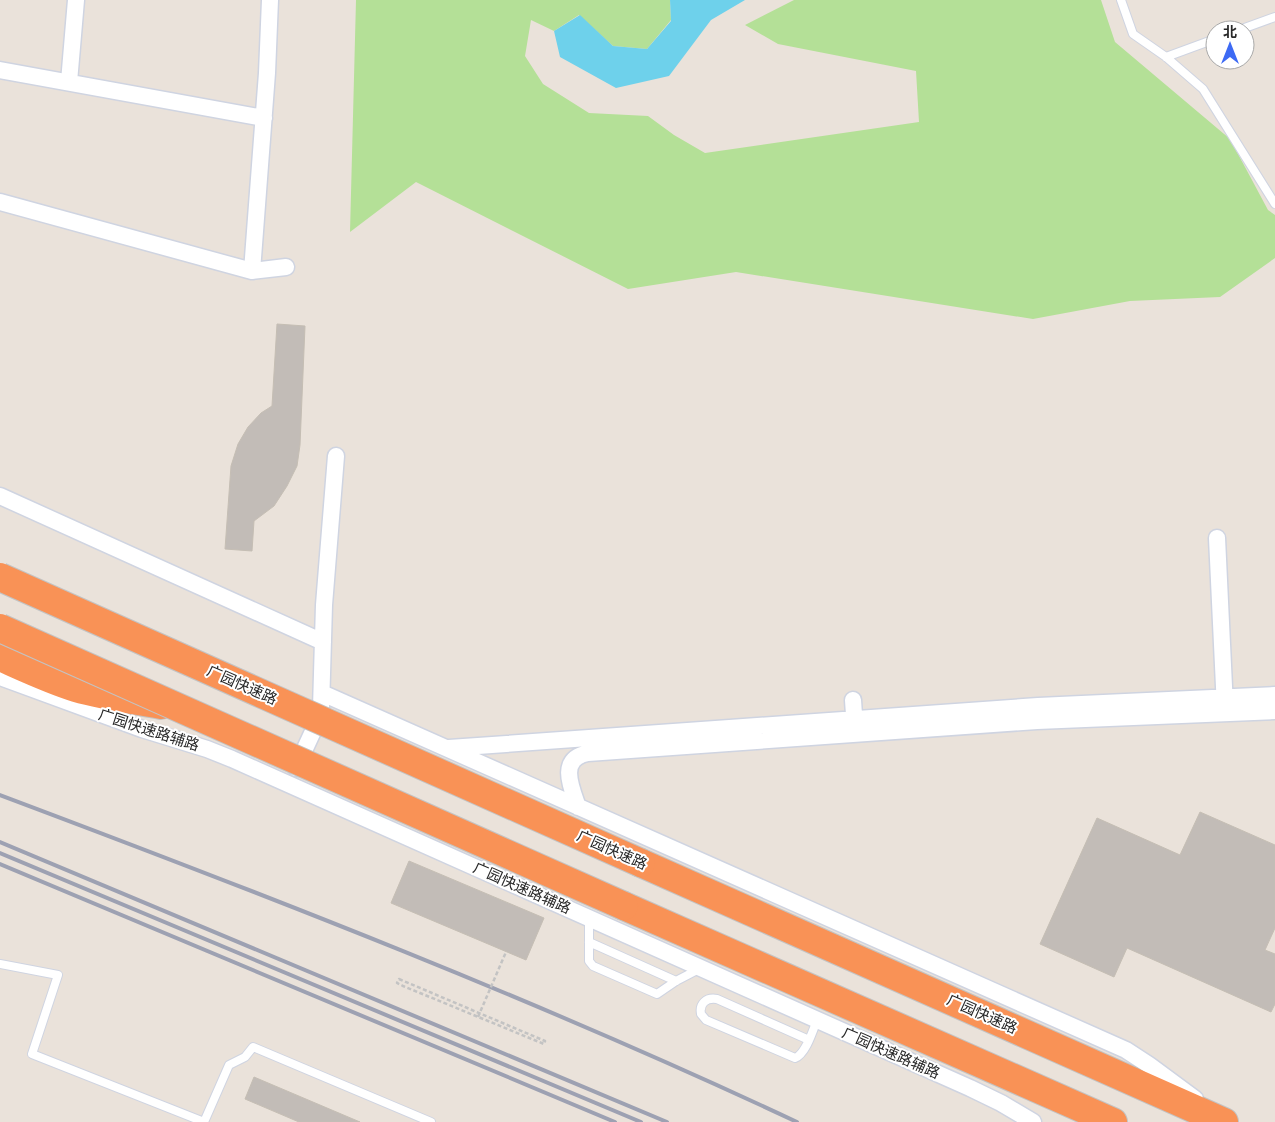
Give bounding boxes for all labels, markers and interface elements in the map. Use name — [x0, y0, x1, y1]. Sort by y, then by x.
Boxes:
north arrow — [1205, 20, 1255, 70]
text: 北 — [1223, 22, 1237, 42]
street label: 广园快速路 — [203, 660, 281, 710]
street label: 广园快速路辅路 — [96, 703, 202, 757]
street label: 广园快速路 — [573, 825, 651, 875]
street label: 广园快速路辅路 — [470, 857, 574, 919]
street label: 广园快速路 — [943, 989, 1021, 1039]
street label: 广园快速路辅路 — [839, 1022, 943, 1084]

